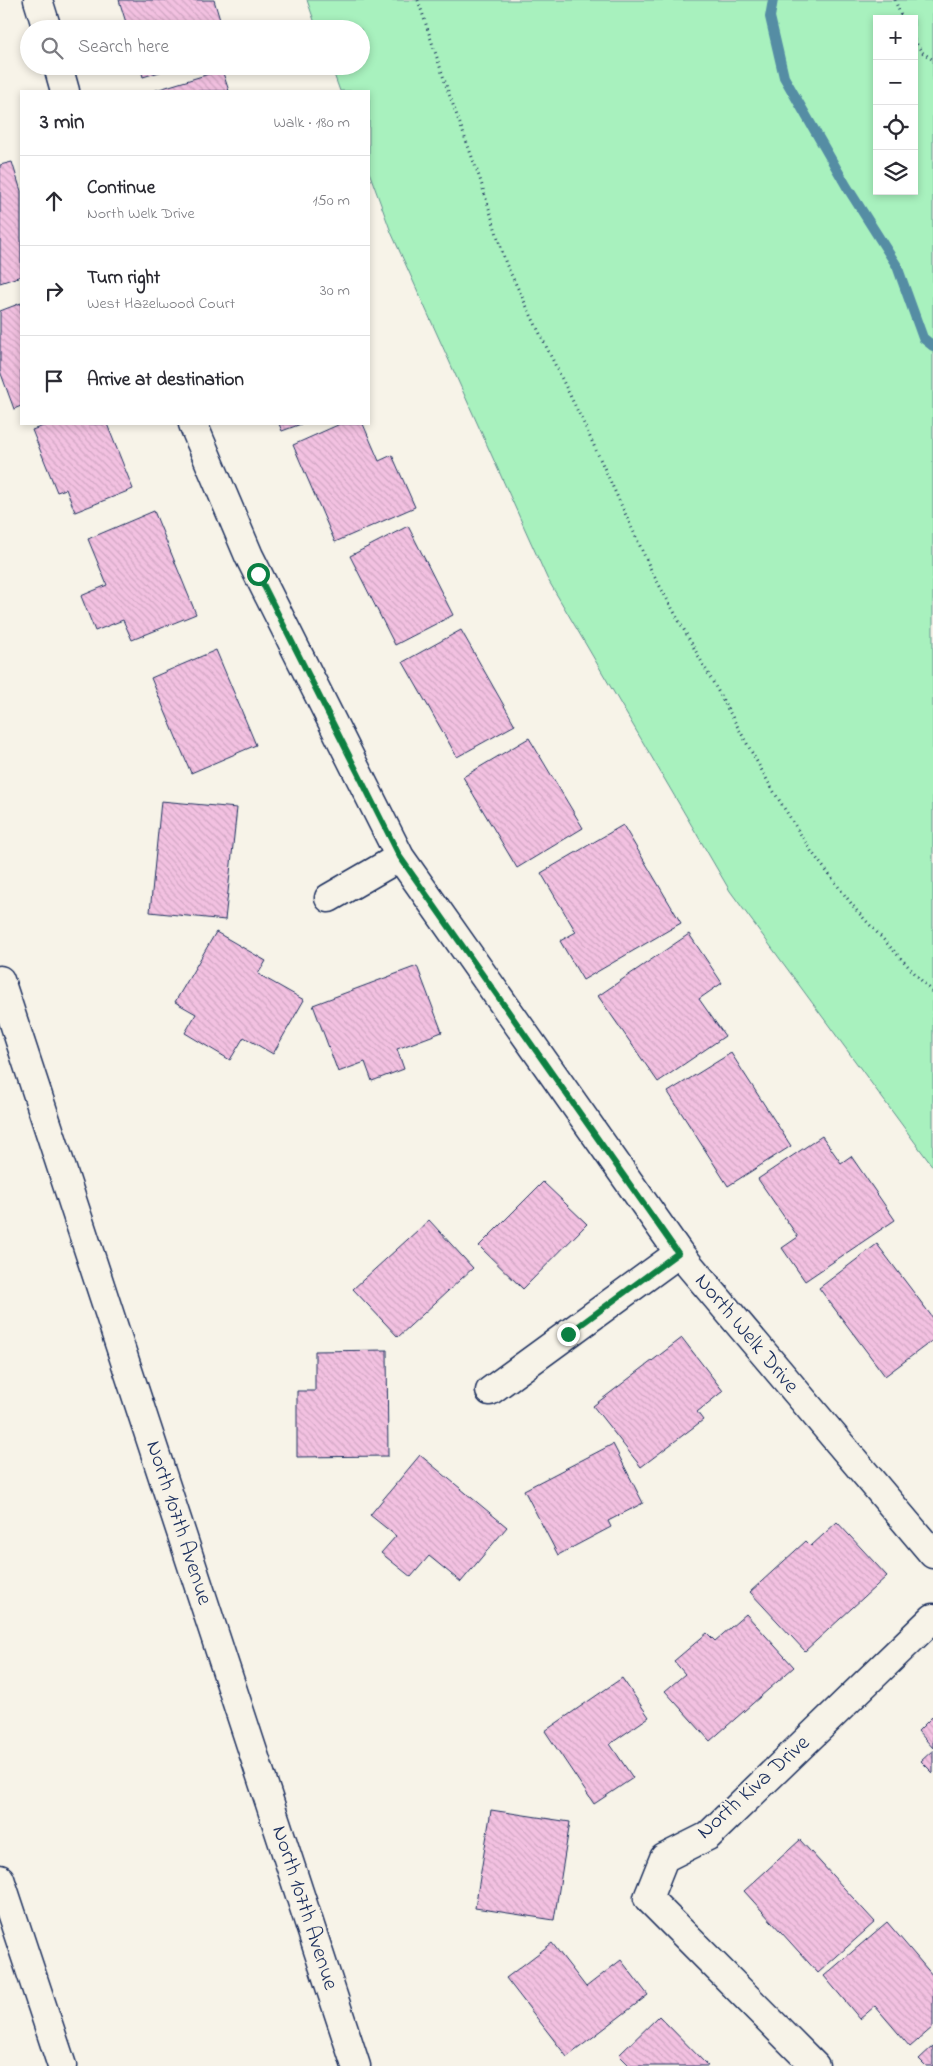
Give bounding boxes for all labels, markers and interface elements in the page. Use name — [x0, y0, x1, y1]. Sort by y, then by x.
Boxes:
map controls — [873, 15, 918, 195]
button: + — [873, 15, 918, 60]
search box — [20, 20, 370, 75]
icon: search — [38, 34, 66, 62]
text: Search here — [78, 34, 169, 61]
button: − — [873, 60, 918, 105]
button: locate — [873, 105, 918, 150]
text: 3 min — [40, 108, 84, 138]
text: Walk · 180 m — [273, 111, 350, 135]
button: layers — [873, 150, 918, 195]
text: Continue — [87, 175, 155, 202]
icon: ahead — [40, 187, 68, 215]
text: 150 m — [312, 189, 350, 213]
text: North Welk Drive — [87, 202, 195, 226]
text: Turn right — [87, 265, 160, 292]
icon: right — [40, 277, 68, 305]
text: 30 m — [320, 279, 350, 303]
text: West Hazelwood Court — [87, 292, 235, 316]
icon: arrive — [40, 367, 68, 395]
text: Arrive at destination — [87, 367, 244, 394]
route start — [247, 563, 270, 586]
street label: North Welk Drive — [686, 1267, 806, 1401]
route end — [557, 1323, 580, 1346]
street label: North 107th Avenue — [136, 1437, 220, 1609]
street label: North Kiva Drive — [690, 1728, 818, 1848]
street label: North 107th Avenue — [262, 1822, 346, 1994]

